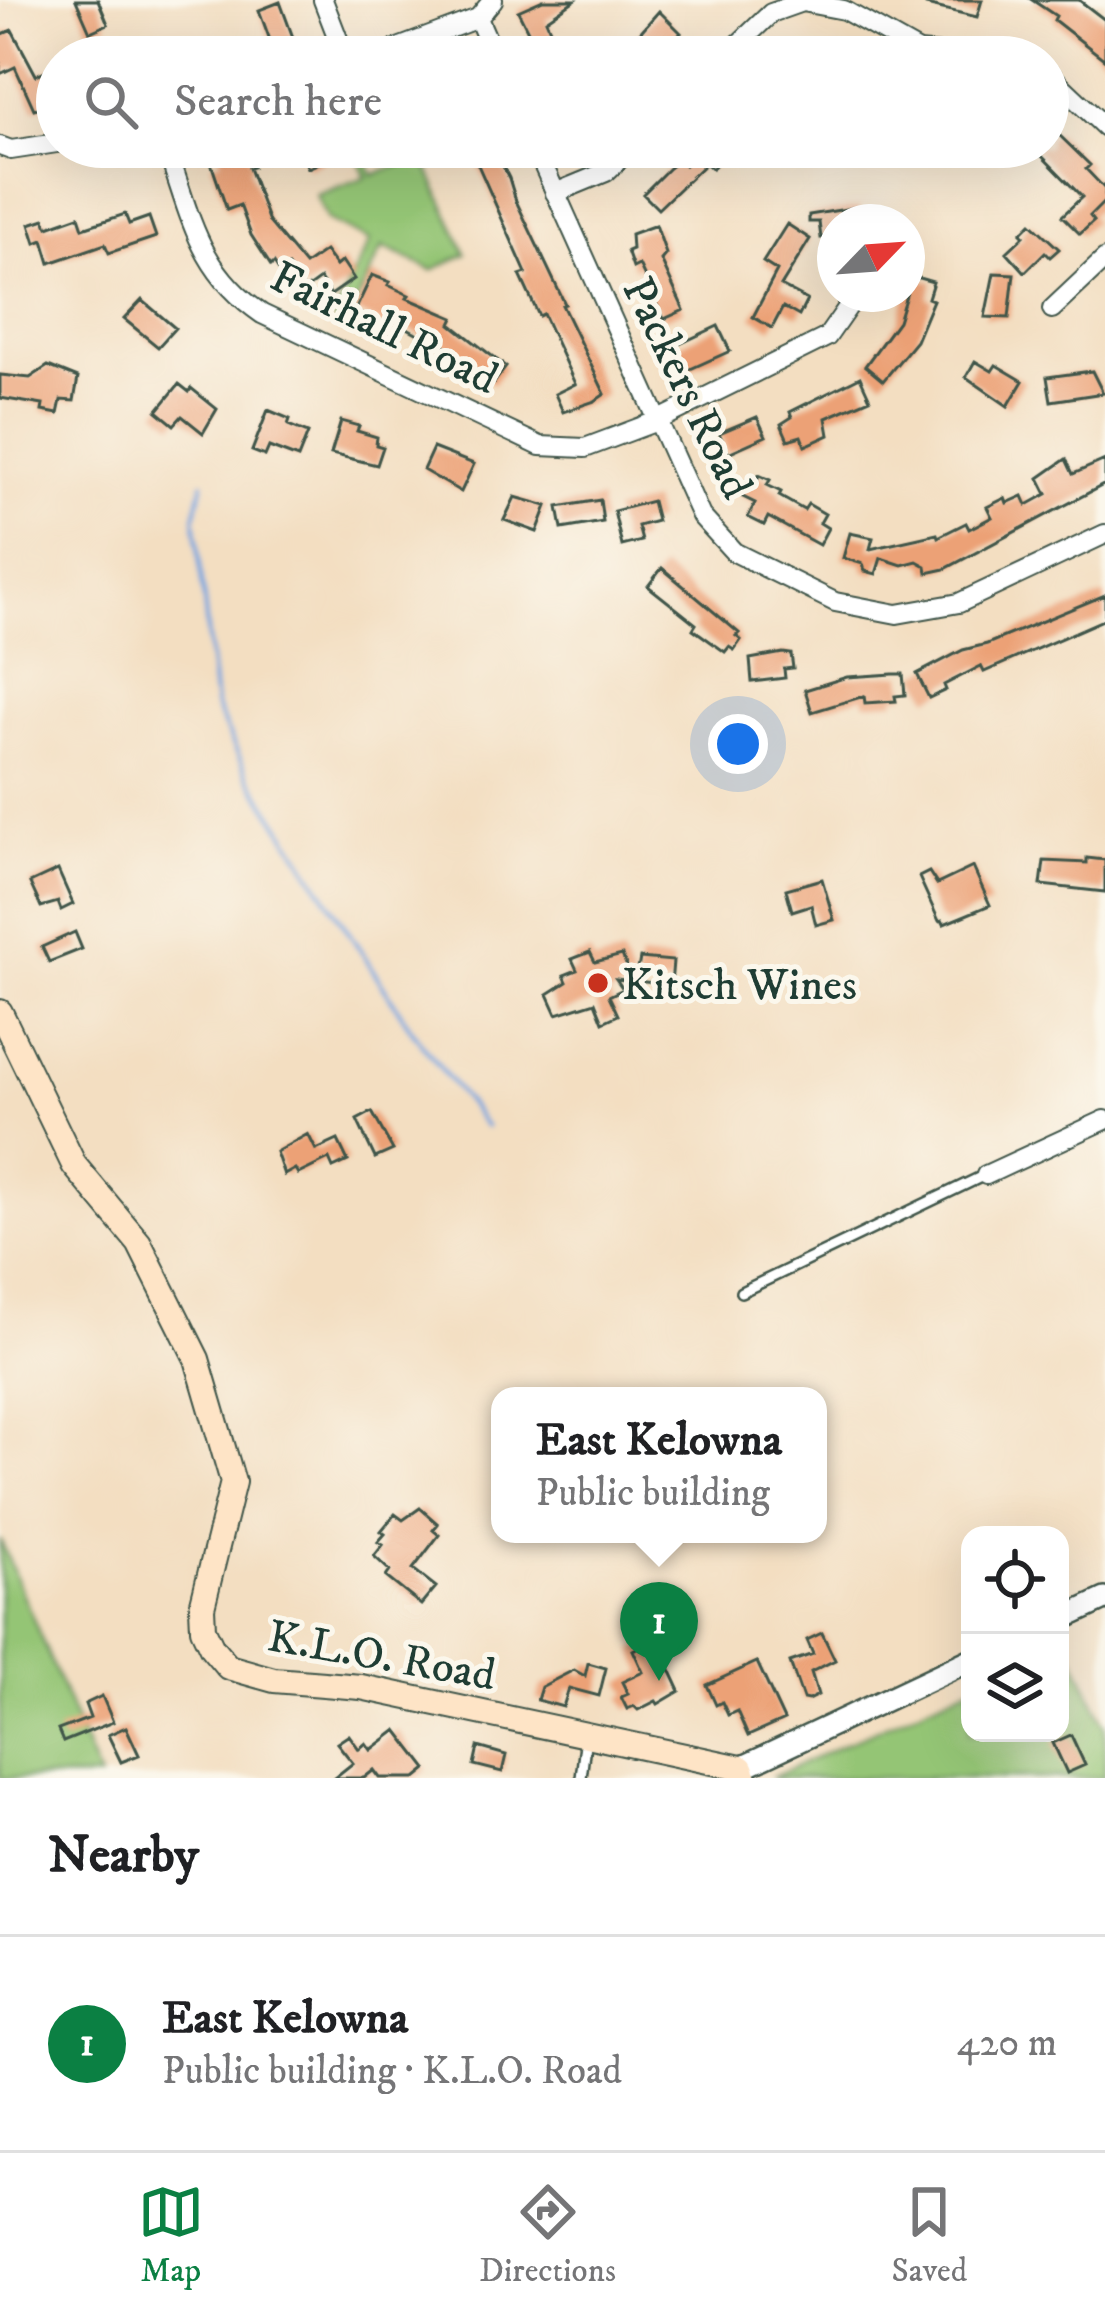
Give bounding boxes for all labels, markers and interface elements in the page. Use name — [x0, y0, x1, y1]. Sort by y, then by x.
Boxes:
search box — [36, 36, 1069, 168]
icon: search — [78, 69, 144, 135]
text: Search here — [174, 74, 382, 130]
north arrow — [817, 204, 925, 312]
street label: Fairhall Road — [261, 250, 507, 408]
street label: Packers Road — [609, 268, 764, 509]
your location — [708, 714, 768, 774]
place label: Kitsch Wines — [622, 958, 857, 1014]
marker: Kitsch Wines — [585, 970, 611, 996]
popup — [491, 1387, 827, 1543]
text: East Kelowna — [536, 1413, 782, 1469]
text: Public building — [536, 1469, 770, 1518]
map controls — [961, 1526, 1069, 1742]
button: locate — [961, 1526, 1069, 1634]
pin: 1 — [620, 1582, 698, 1681]
street label: K.L.O. Road — [263, 1609, 500, 1705]
button: layers — [961, 1634, 1069, 1742]
text: Nearby — [48, 1824, 199, 1888]
text: East Kelowna — [162, 1991, 408, 2047]
text: 1 — [80, 2019, 94, 2068]
text: 420 m — [957, 2019, 1057, 2068]
text: Public building · K.L.O. Road — [162, 2047, 622, 2096]
tab: Map — [138, 2179, 204, 2292]
tab: Directions — [479, 2179, 616, 2292]
tab: Saved — [891, 2179, 967, 2292]

